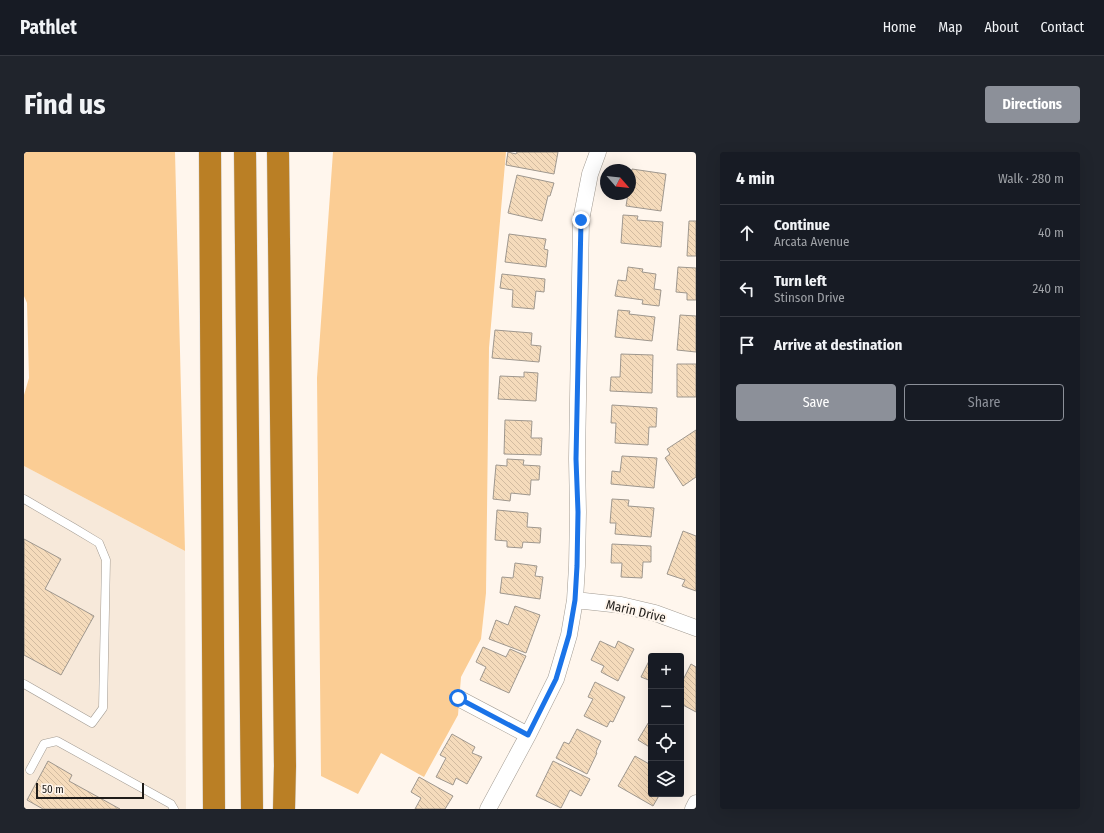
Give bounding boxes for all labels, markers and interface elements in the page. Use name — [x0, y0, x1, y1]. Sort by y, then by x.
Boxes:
text: Pathlet — [20, 16, 77, 39]
text: Home — [883, 19, 916, 36]
text: Map — [938, 19, 962, 36]
text: About — [984, 19, 1019, 36]
text: Contact — [1041, 19, 1084, 36]
button: Directions — [985, 86, 1080, 123]
text: Find us — [24, 88, 106, 121]
north arrow — [600, 164, 636, 200]
text: 4 min — [736, 168, 775, 189]
text: Walk · 280 m — [998, 171, 1064, 186]
route end — [572, 211, 590, 229]
text: Continue — [774, 216, 830, 234]
icon: ahead — [736, 222, 758, 244]
text: 40 m — [1038, 225, 1064, 240]
text: Arcata Avenue — [774, 234, 849, 249]
text: Turn left — [774, 272, 827, 290]
icon: left — [736, 278, 758, 300]
text: 240 m — [1032, 281, 1064, 296]
text: Stinson Drive — [774, 290, 845, 305]
icon: arrive — [736, 334, 758, 356]
text: Arrive at destination — [774, 336, 902, 354]
button: Save — [736, 384, 896, 421]
button: Share — [904, 384, 1064, 421]
street label: Marin Drive — [605, 597, 667, 625]
map controls — [648, 653, 684, 797]
button: + — [648, 653, 684, 689]
route start — [449, 689, 467, 707]
button: − — [648, 689, 684, 725]
button: locate — [648, 725, 684, 761]
button: layers — [648, 761, 684, 797]
scale bar — [36, 781, 144, 800]
text: 50 m — [42, 783, 64, 796]

